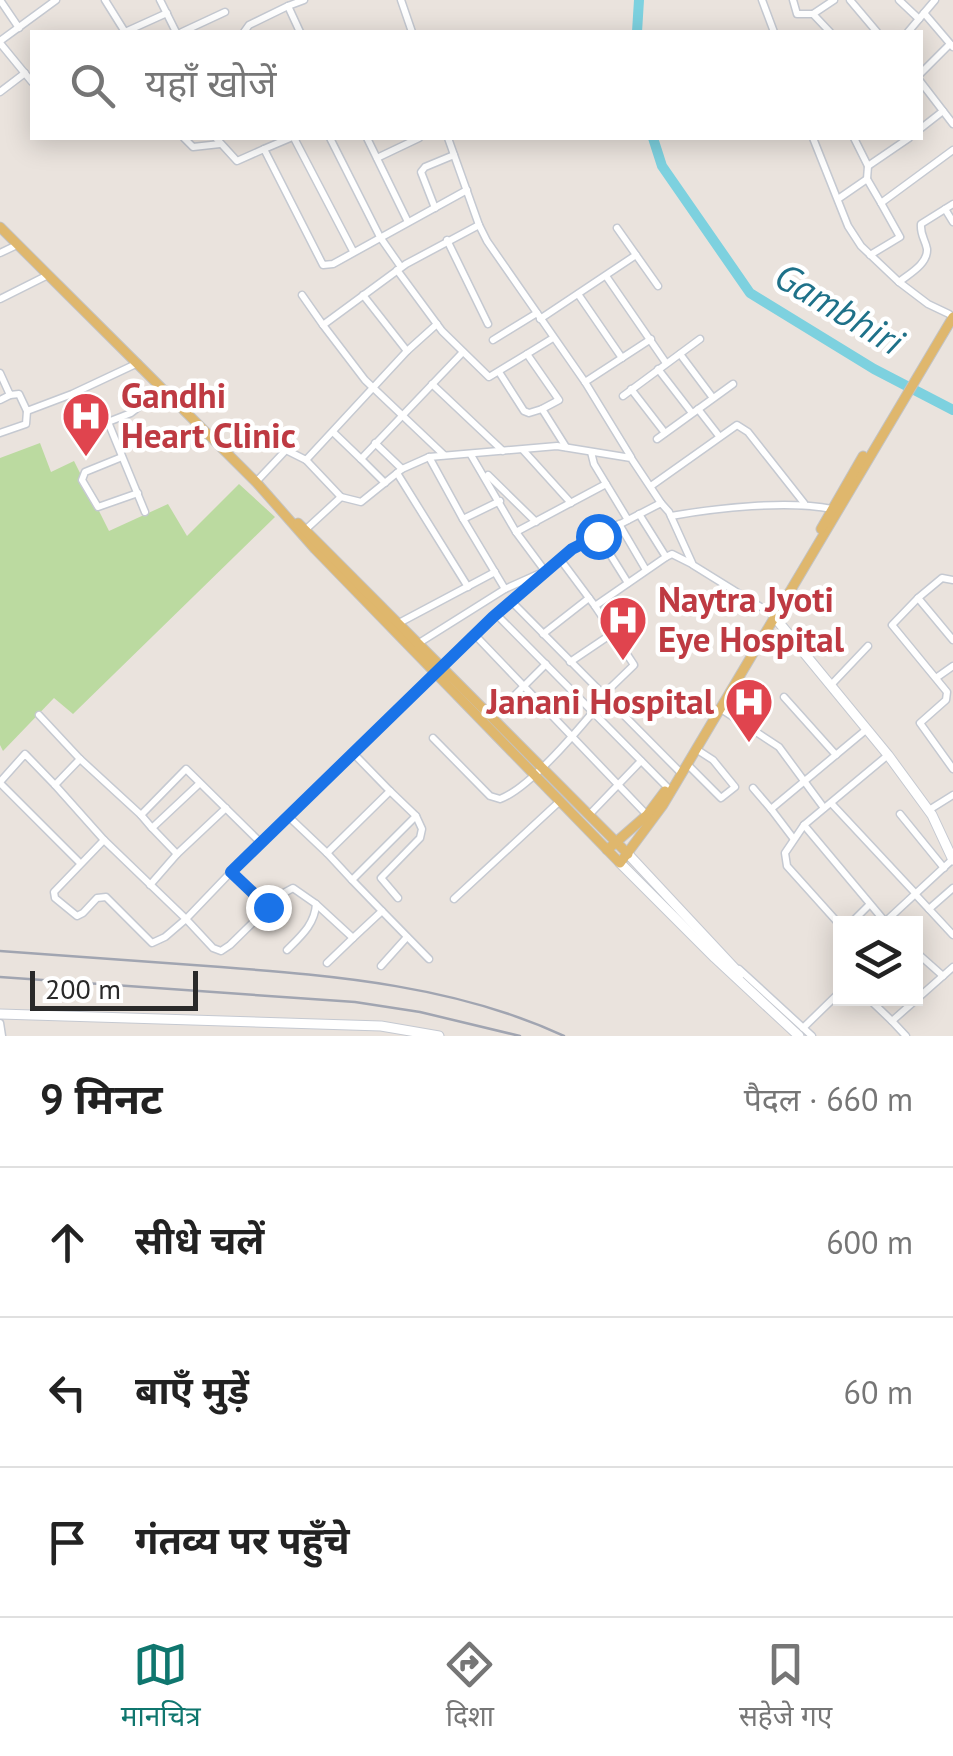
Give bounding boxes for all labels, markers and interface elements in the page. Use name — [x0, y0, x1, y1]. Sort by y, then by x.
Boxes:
search box — [30, 30, 923, 140]
icon: search — [65, 58, 120, 113]
text: यहाँ खोजें — [145, 58, 276, 107]
water label: Gambhiri — [766, 250, 914, 366]
place label: Gandhi Heart Clinic — [121, 372, 296, 458]
hospital icon: Gandhi Heart Clinic — [60, 390, 112, 458]
route start — [576, 514, 622, 560]
place label: Naytra Jyoti Eye Hospital — [658, 576, 845, 662]
hospital icon: Naytra Jyoti Eye Hospital — [597, 594, 649, 662]
hospital icon: Janani Hospital — [723, 676, 775, 744]
place label: Janani Hospital — [486, 678, 715, 724]
route end — [246, 885, 292, 931]
map controls — [833, 916, 923, 1006]
button: layers — [833, 916, 923, 1006]
scale bar — [30, 966, 198, 1010]
text: 200 m — [45, 970, 121, 1007]
text: 9 मिनट — [40, 1071, 163, 1126]
text: पैदल · 660 m — [744, 1078, 913, 1120]
icon: ahead — [40, 1215, 95, 1270]
text: सीधे चलें — [135, 1215, 264, 1264]
text: 600 m — [826, 1221, 913, 1263]
icon: left — [40, 1365, 95, 1420]
text: बाएँ मुड़ें — [135, 1365, 249, 1414]
text: 60 m — [844, 1371, 913, 1413]
icon: arrive — [40, 1515, 95, 1570]
text: गंतव्य पर पहुँचे — [135, 1515, 350, 1564]
tab: मानचित्र — [121, 1637, 201, 1737]
tab: दिशा — [442, 1637, 497, 1737]
tab: सहेजे गए — [739, 1637, 832, 1737]

